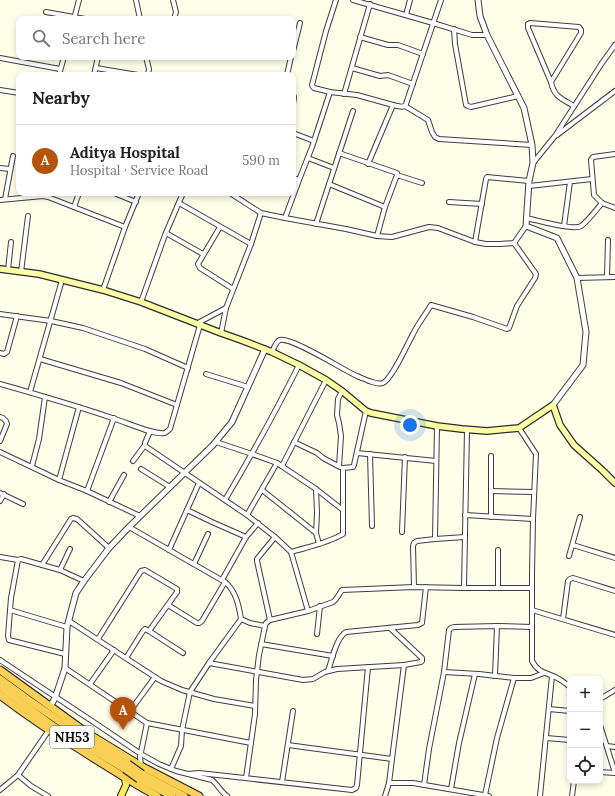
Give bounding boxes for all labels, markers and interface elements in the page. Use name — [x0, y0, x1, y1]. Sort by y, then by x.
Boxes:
search box — [16, 16, 296, 60]
icon: search — [30, 27, 52, 49]
text: Search here — [62, 29, 145, 48]
text: Nearby — [32, 87, 90, 109]
text: Aditya Hospital — [70, 143, 180, 162]
text: A — [41, 152, 49, 169]
text: 590 m — [242, 152, 280, 169]
text: Hospital · Service Road — [70, 162, 208, 179]
your location — [400, 415, 420, 435]
map controls — [567, 676, 603, 784]
button: + — [567, 676, 603, 712]
pin: A — [110, 697, 136, 730]
button: − — [567, 712, 603, 748]
road number: NH53 — [50, 726, 94, 748]
button: locate — [567, 748, 603, 784]

